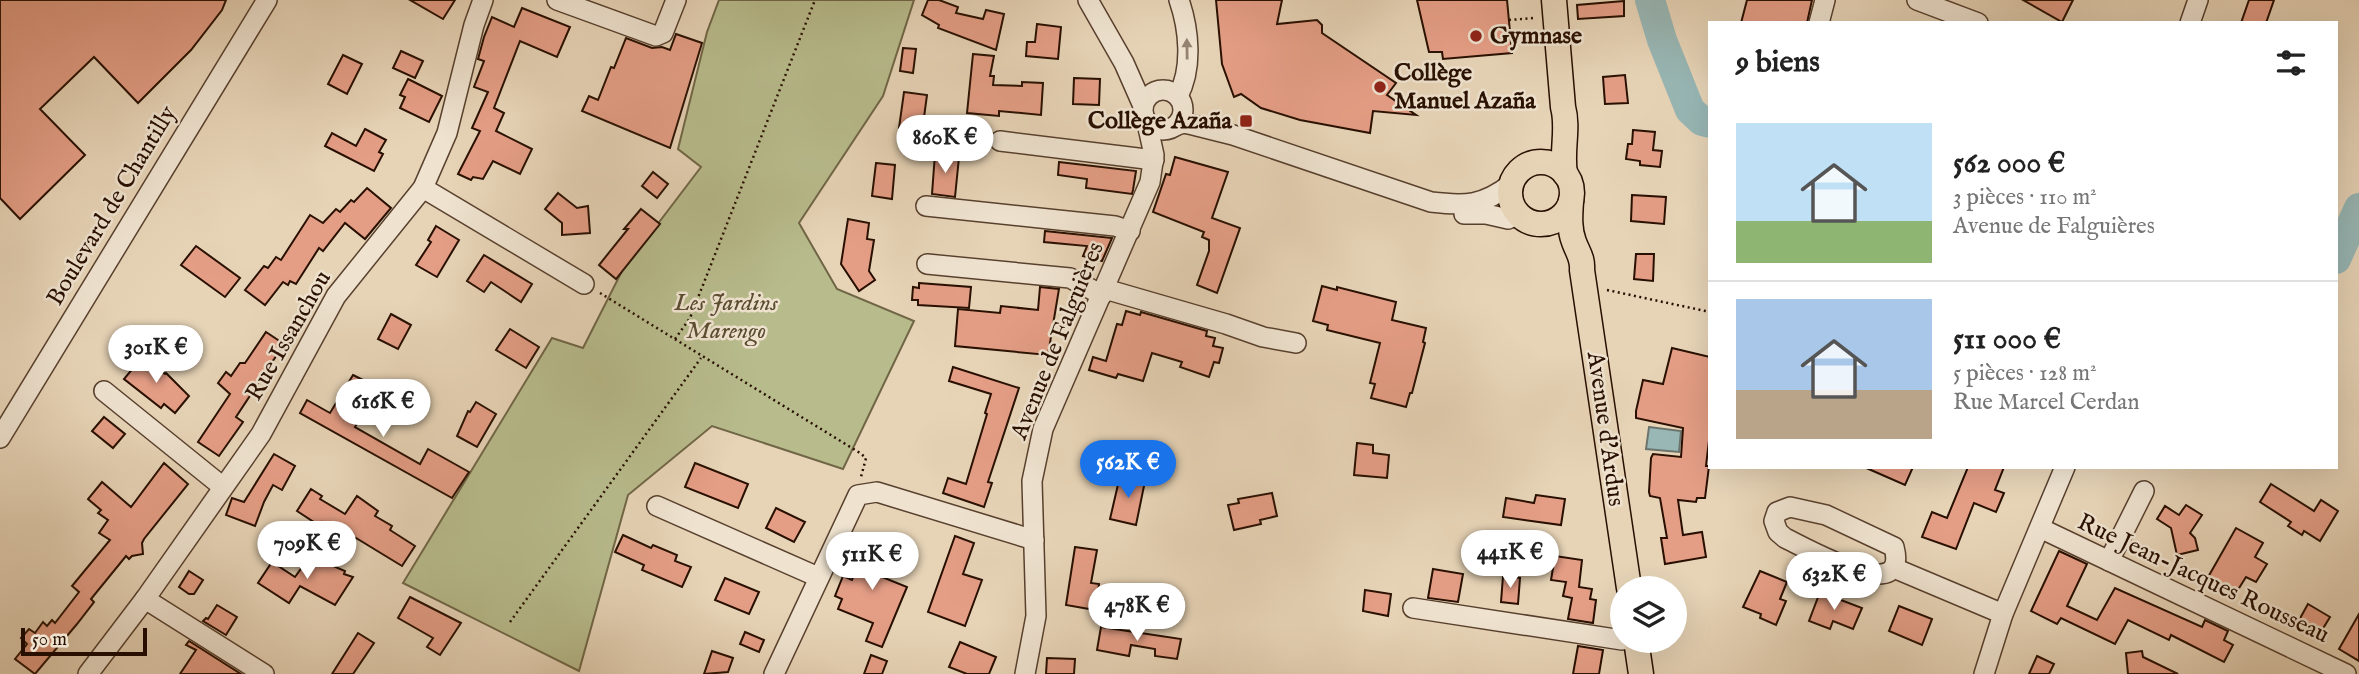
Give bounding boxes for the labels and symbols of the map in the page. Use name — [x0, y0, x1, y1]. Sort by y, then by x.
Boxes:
place label: Gymnase — [1490, 21, 1582, 52]
marker: Gymnase — [1468, 28, 1484, 44]
one-way arrow — [1181, 37, 1192, 59]
place label: Collège Manuel Azaña — [1394, 58, 1536, 117]
marker: Collège Manuel Azaña — [1372, 79, 1388, 95]
street label: Boulevard de Chantilly — [40, 100, 184, 312]
place label: Collège Azaña — [1088, 106, 1233, 137]
marker: Collège Azaña — [1238, 113, 1254, 129]
pin: 860K € — [888, 116, 1002, 175]
street label: Avenue de Falguières — [1004, 238, 1112, 445]
street label: Rue Issanchou — [239, 265, 339, 407]
park label: Les Jardins Marengo — [673, 288, 779, 347]
pin: 301K € — [99, 326, 213, 385]
street label: Avenue d'Ardus — [1579, 349, 1631, 508]
pin: 616K € — [326, 380, 440, 439]
pin: 562K € — [1071, 440, 1185, 500]
street label: Rue Jean-Jacques Rousseau — [2072, 507, 2334, 651]
pin: 709K € — [250, 522, 364, 581]
pin: 441K € — [1453, 530, 1567, 590]
pin: 511K € — [815, 532, 929, 592]
pin: 632K € — [1777, 552, 1891, 612]
pin: 478K € — [1080, 584, 1194, 643]
scale bar — [21, 625, 147, 657]

